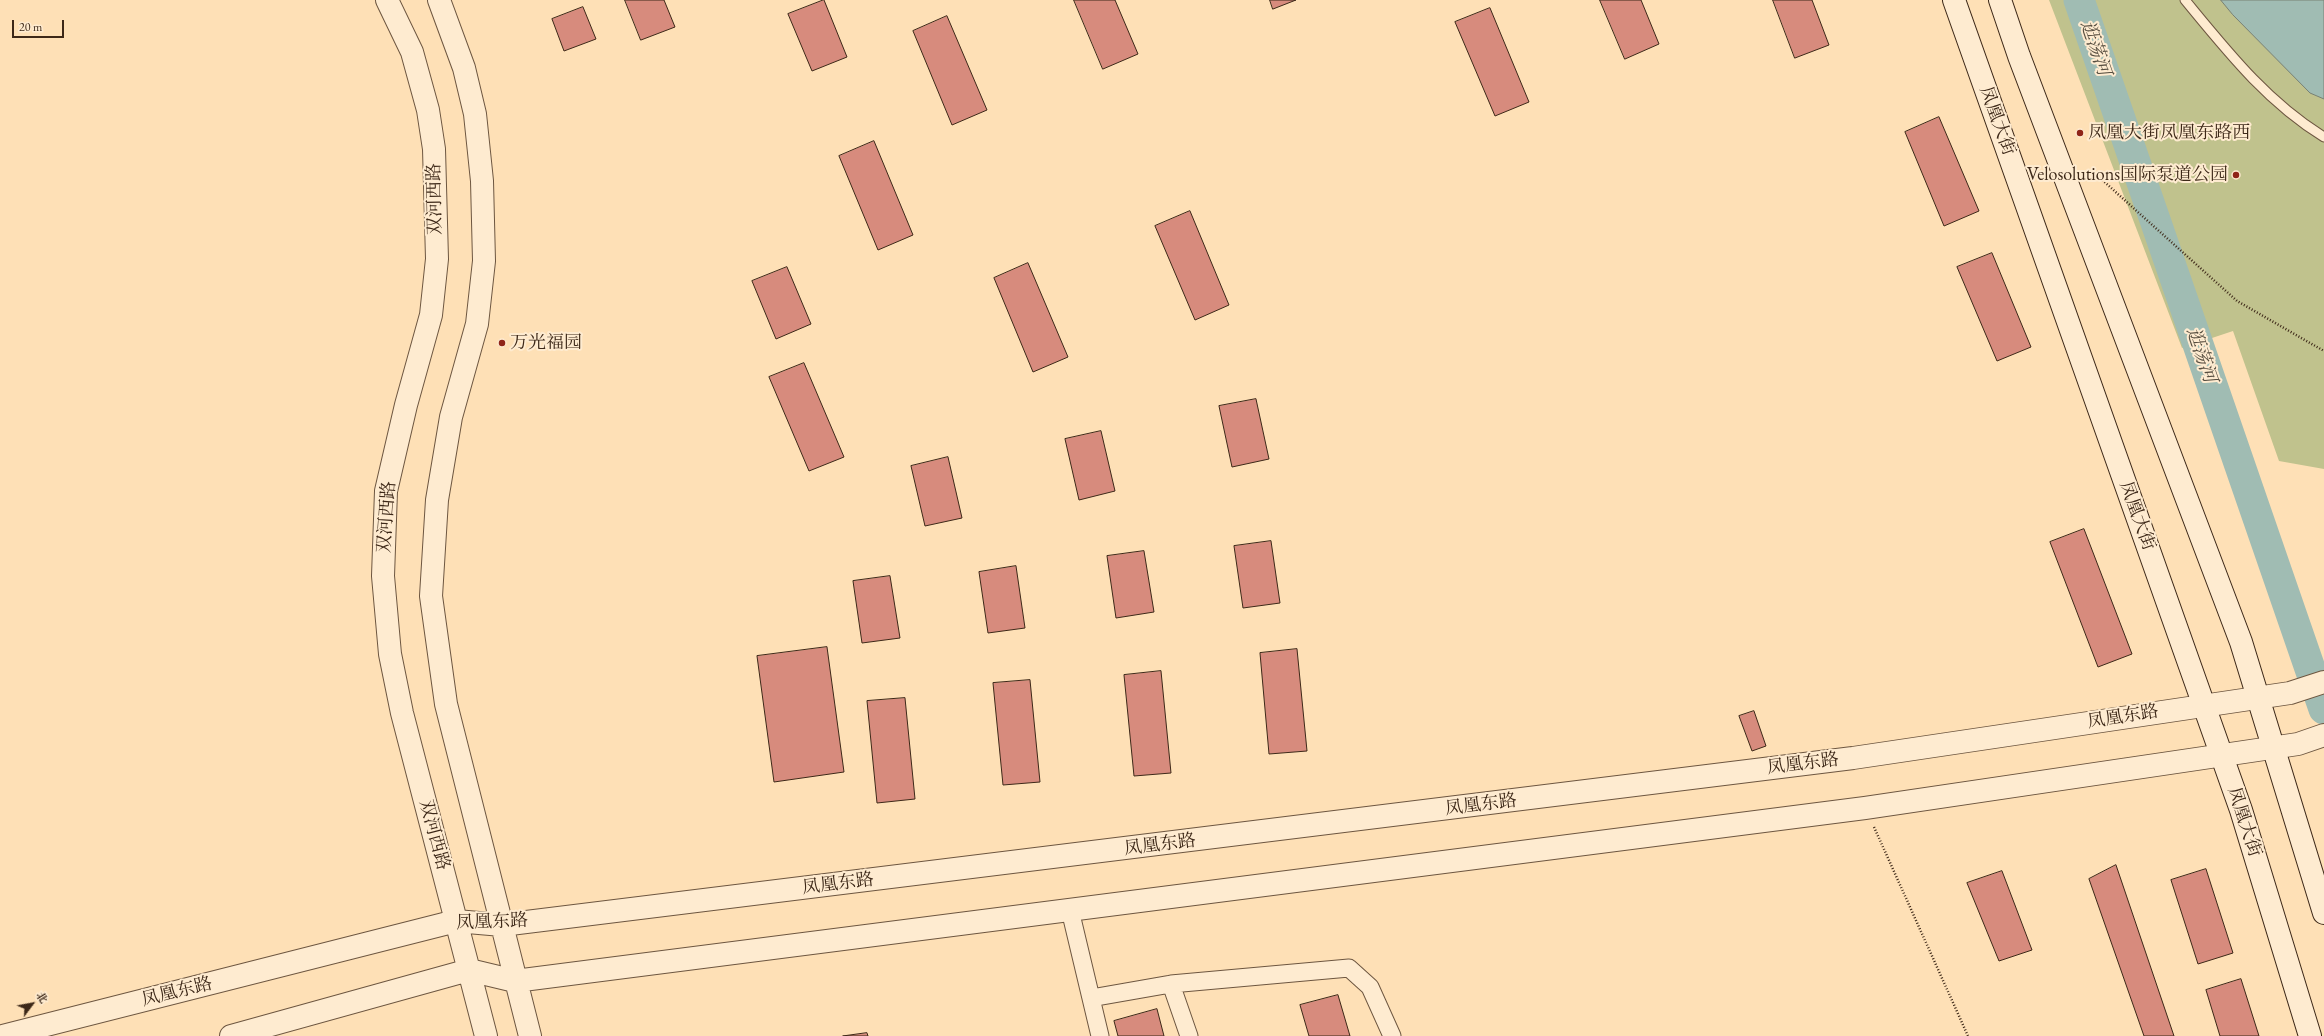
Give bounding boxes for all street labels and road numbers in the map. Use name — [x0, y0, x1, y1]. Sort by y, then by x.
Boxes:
street label: 凤凰大街 — [1975, 83, 2019, 159]
street label: 双河西路 — [424, 163, 446, 235]
street label: 凤凰大街 — [2115, 478, 2159, 554]
street label: 双河西路 — [374, 480, 400, 554]
street label: 凤凰东路 — [2086, 701, 2160, 733]
street label: 凤凰东路 — [1766, 749, 1840, 779]
street label: 凤凰大街 — [2223, 784, 2265, 860]
street label: 凤凰东路 — [1444, 790, 1518, 820]
street label: 双河西路 — [414, 797, 454, 873]
street label: 凤凰东路 — [1123, 830, 1197, 860]
street label: 凤凰东路 — [801, 869, 875, 899]
street label: 凤凰东路 — [456, 910, 528, 934]
street label: 凤凰东路 — [139, 973, 215, 1011]

